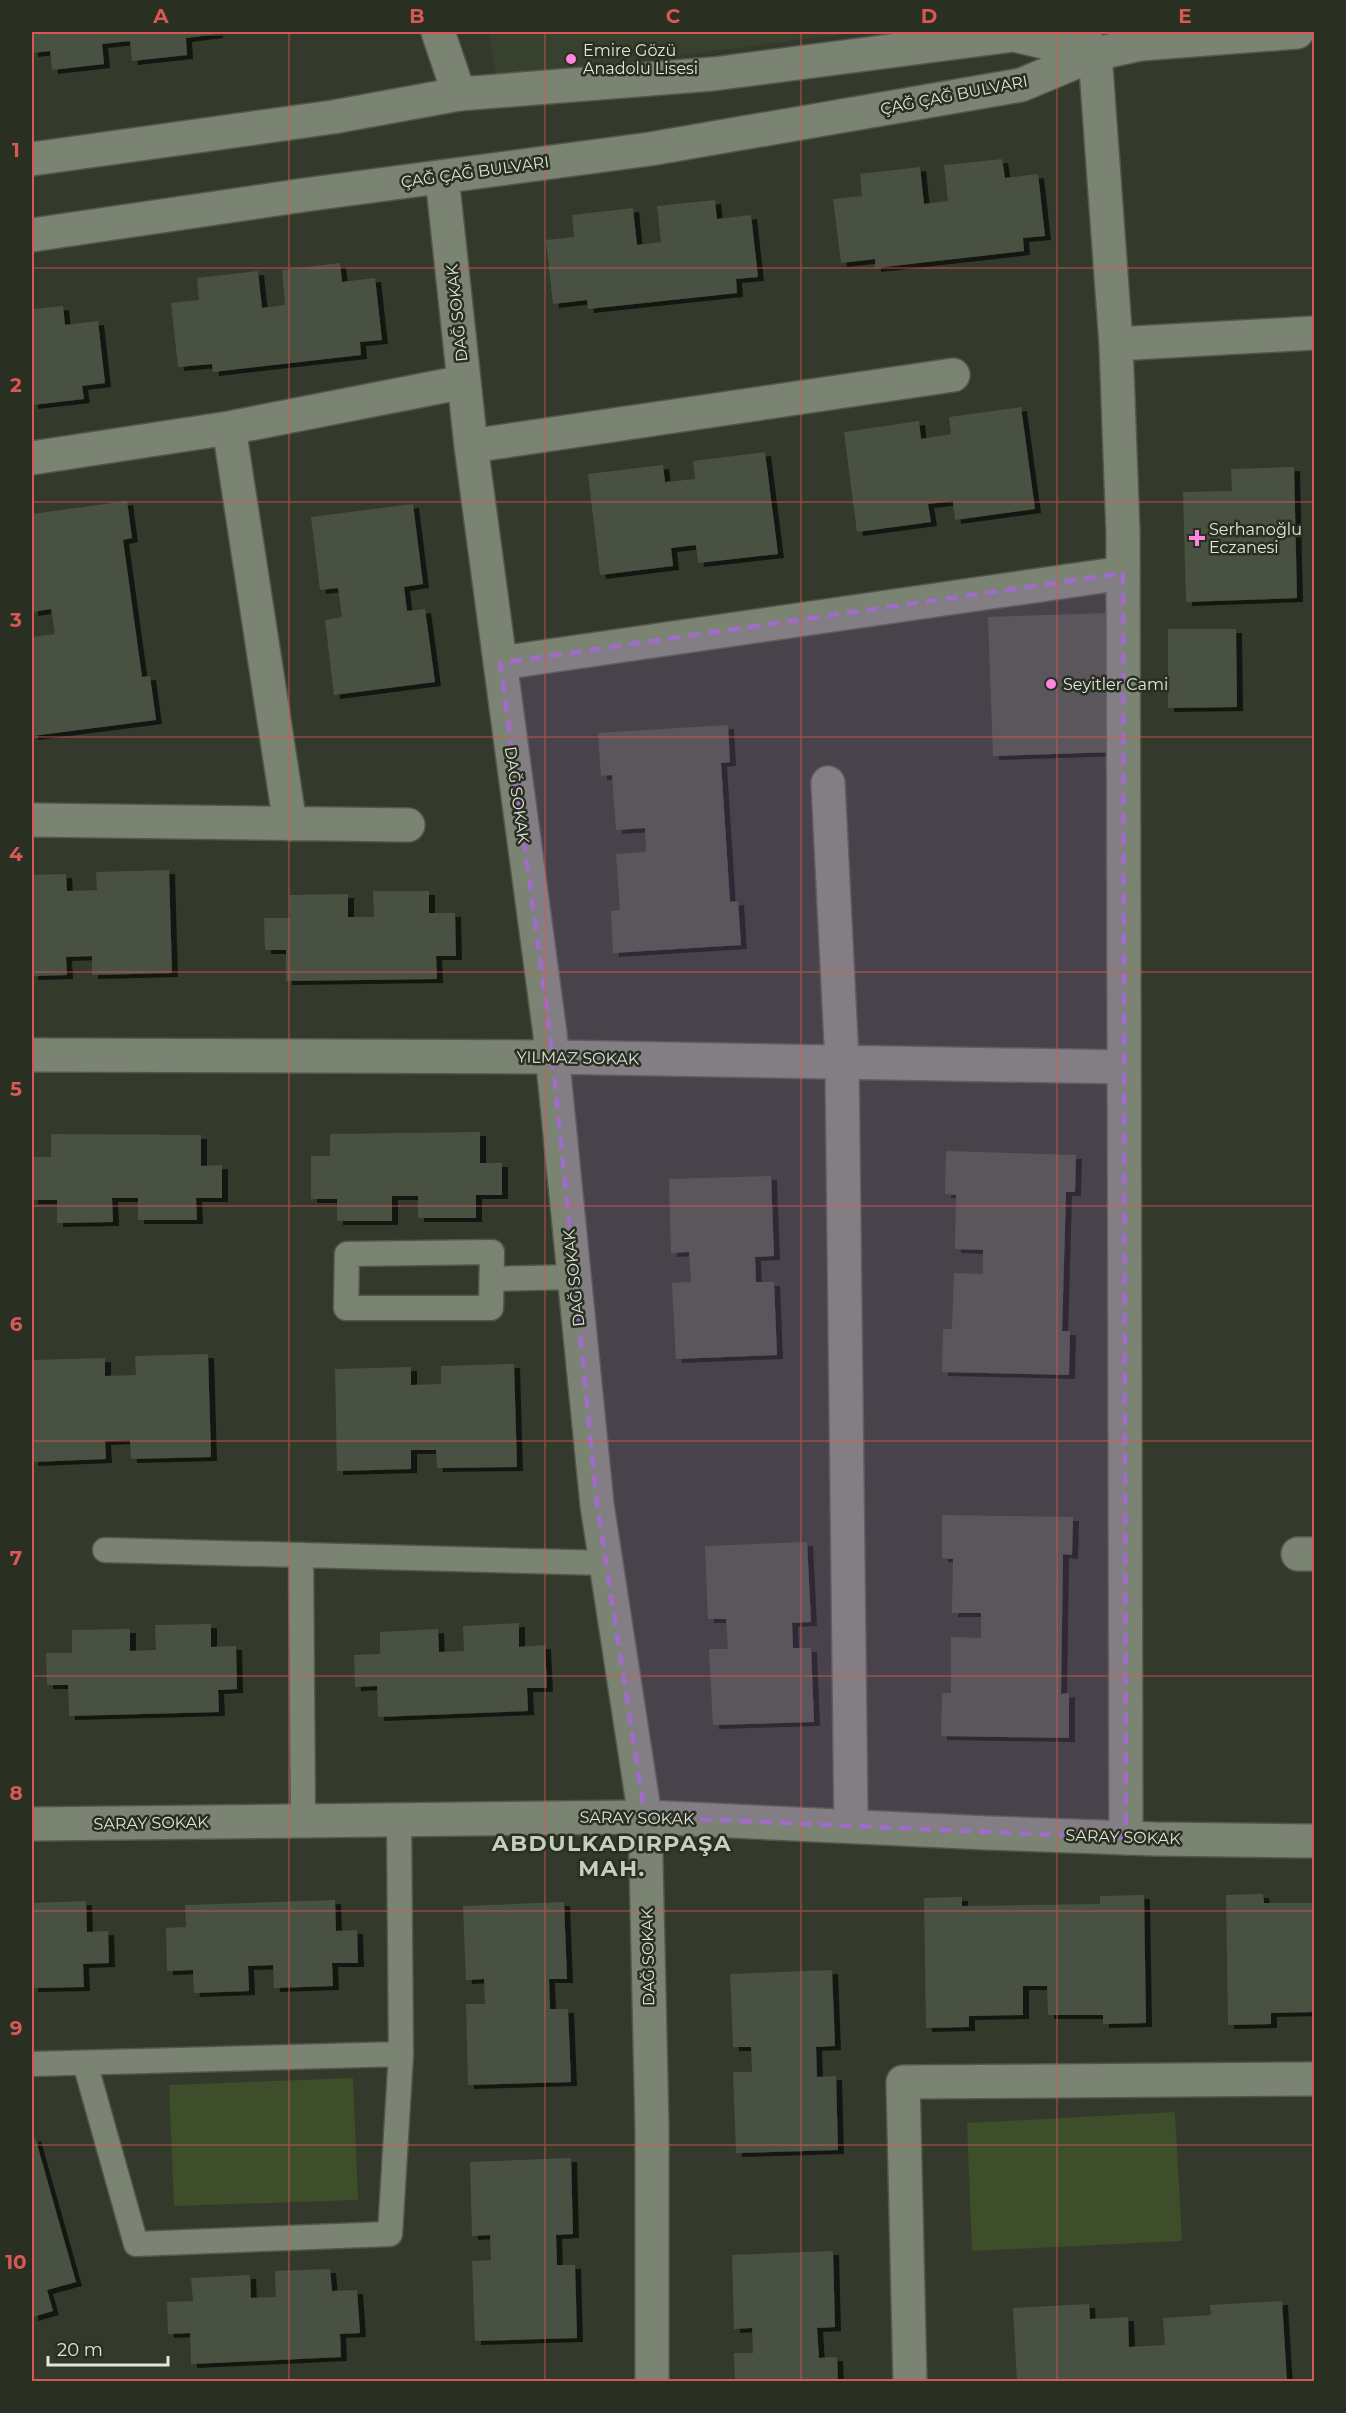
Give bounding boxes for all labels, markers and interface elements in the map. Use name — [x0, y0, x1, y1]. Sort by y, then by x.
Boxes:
text: A — [152, 4, 169, 28]
text: B — [409, 4, 425, 28]
text: C — [666, 4, 681, 28]
text: D — [921, 4, 937, 28]
text: E — [1178, 4, 1192, 28]
place label: Emire Gözü Anadolu Lisesi — [583, 41, 698, 78]
marker: Emire Gözü Anadolu Lisesi — [564, 52, 578, 66]
street label: ÇAĞ ÇAĞ BULVARI — [879, 71, 1029, 119]
text: 1 — [12, 138, 20, 162]
street label: ÇAĞ ÇAĞ BULVARI — [400, 152, 550, 192]
street label: DAĞ SOKAK — [442, 263, 472, 363]
text: 2 — [10, 373, 22, 397]
place label: Serhanoğlu Eczanesi — [1209, 520, 1302, 557]
marker: Serhanoğlu Eczanesi — [1190, 531, 1204, 545]
text: 3 — [9, 608, 22, 632]
place label: Seyitler Cami — [1063, 675, 1168, 694]
marker: Seyitler Cami — [1044, 677, 1058, 691]
street label: DAĞ SOKAK — [501, 745, 533, 845]
text: 4 — [9, 842, 23, 866]
street label: YILMAZ SOKAK — [517, 1047, 640, 1069]
text: 5 — [10, 1077, 22, 1101]
street label: DAĞ SOKAK — [559, 1228, 589, 1328]
text: 6 — [10, 1312, 23, 1336]
text: 7 — [10, 1546, 22, 1570]
text: 8 — [9, 1781, 23, 1805]
street label: SARAY SOKAK — [579, 1807, 695, 1829]
street label: SARAY SOKAK — [93, 1812, 209, 1834]
street label: SARAY SOKAK — [1065, 1825, 1181, 1849]
district label: ABDULKADIRPAŞA MAH. — [491, 1830, 732, 1882]
street label: DAĞ SOKAK — [638, 1907, 658, 2006]
text: 9 — [10, 2016, 22, 2040]
text: 10 — [5, 2250, 27, 2274]
scale bar — [48, 2329, 168, 2367]
text: 20 m — [57, 2339, 103, 2361]

